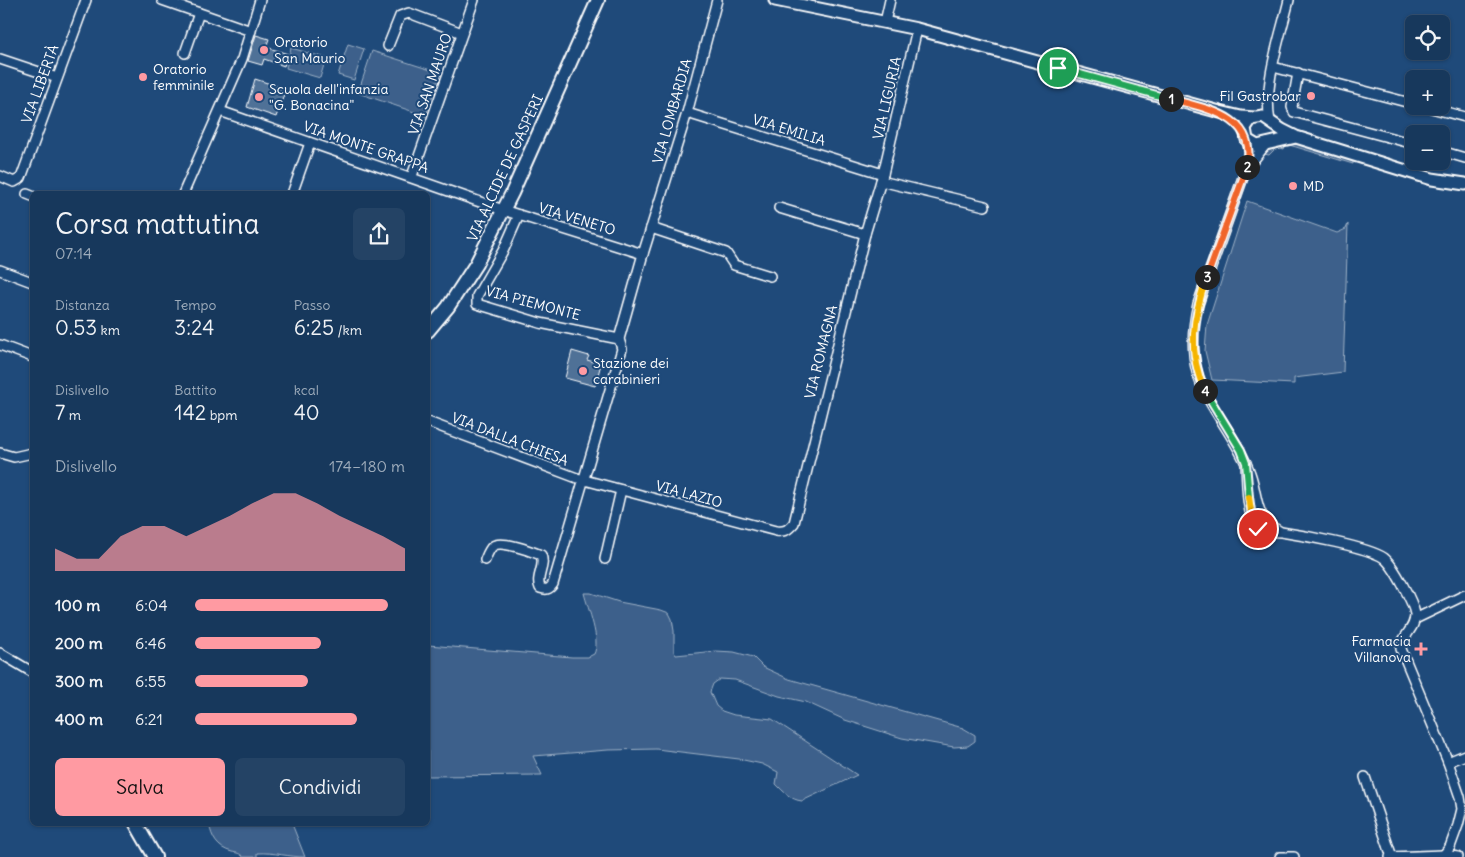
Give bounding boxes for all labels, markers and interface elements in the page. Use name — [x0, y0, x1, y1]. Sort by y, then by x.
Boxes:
map controls — [1405, 15, 1450, 170]
button: locate — [1405, 15, 1450, 60]
street label: VIA SAN MAURO — [404, 31, 456, 137]
place label: Oratorio San Maurio — [274, 33, 345, 67]
street label: VIA LIBERTÀ — [17, 42, 63, 126]
marker: Oratorio San Maurio — [258, 44, 270, 56]
pin — [1037, 47, 1079, 89]
icon: arrive — [1044, 54, 1072, 82]
street label: VIA LIGURIA — [869, 55, 905, 141]
street label: VIA LOMBARDIA — [648, 56, 696, 166]
place label: Oratorio femminile — [153, 60, 214, 94]
button: + — [1405, 70, 1450, 115]
marker: Oratorio femminile — [137, 71, 149, 83]
place label: Scuola dell'infanzia "G. Bonacina" — [269, 80, 388, 114]
pin: 1 — [1158, 86, 1184, 112]
place label: Fil Gastrobar — [1219, 87, 1301, 105]
text: 1 — [1169, 90, 1174, 108]
marker: Fil Gastrobar — [1305, 90, 1317, 102]
marker: Scuola dell'infanzia "G. Bonacina" — [253, 91, 265, 103]
street label: VIA ALCIDE DE GASPERI — [463, 92, 547, 244]
street label: VIA EMILIA — [750, 110, 828, 150]
street label: VIA MONTE GRAPPA — [301, 117, 431, 177]
button: − — [1405, 125, 1450, 170]
pin: 2 — [1234, 154, 1260, 180]
text: 2 — [1244, 158, 1251, 176]
place label: MD — [1303, 177, 1324, 195]
marker: MD — [1287, 180, 1299, 192]
street label: VIA VENETO — [536, 199, 618, 239]
text: Corsa mattutina — [55, 206, 259, 242]
button: share — [353, 208, 405, 260]
text: 07:14 — [55, 243, 92, 263]
pin: 3 — [1194, 264, 1220, 290]
text: 3 — [1204, 268, 1211, 286]
street label: VIA PIEMONTE — [484, 282, 582, 324]
text: Distanza — [55, 296, 110, 314]
text: Tempo — [174, 296, 216, 314]
text: Passo — [294, 296, 330, 314]
street label: VIA ROMAGNA — [801, 303, 841, 401]
text: 0.53 — [55, 314, 97, 341]
text: 3:24 — [174, 314, 214, 341]
text: 6:25 — [294, 314, 334, 341]
text: km — [97, 321, 120, 339]
text: /km — [334, 321, 362, 339]
place label: Stazione dei carabinieri — [593, 354, 669, 388]
marker: Stazione dei carabinieri — [577, 365, 589, 377]
pin: 4 — [1192, 378, 1218, 404]
text: Dislivello — [55, 381, 109, 399]
text: Battito — [174, 381, 217, 399]
text: kcal — [294, 381, 319, 399]
text: 4 — [1201, 382, 1210, 400]
text: 7 — [55, 399, 65, 426]
text: 142 — [174, 399, 206, 426]
text: 40 — [294, 399, 320, 426]
text: m — [65, 406, 81, 424]
text: bpm — [206, 406, 238, 424]
street label: VIA DALLA CHIESA — [449, 408, 571, 470]
text: Dislivello — [55, 456, 117, 476]
text: 174–180 m — [329, 456, 405, 476]
street label: VIA LAZIO — [654, 476, 725, 512]
pin — [1237, 508, 1279, 550]
icon: check — [1244, 515, 1272, 543]
text: 100 m — [55, 595, 100, 615]
text: 6:04 — [135, 595, 168, 615]
place label: Farmacia Villanova — [1352, 632, 1411, 666]
text: 200 m — [55, 633, 103, 653]
text: 6:46 — [135, 633, 166, 653]
marker: Farmacia Villanova — [1415, 643, 1427, 655]
text: 300 m — [55, 671, 103, 691]
text: 6:55 — [135, 671, 166, 691]
text: 400 m — [55, 709, 103, 729]
text: 6:21 — [135, 709, 163, 729]
button: Salva — [55, 758, 225, 816]
button: Condividi — [235, 758, 405, 816]

